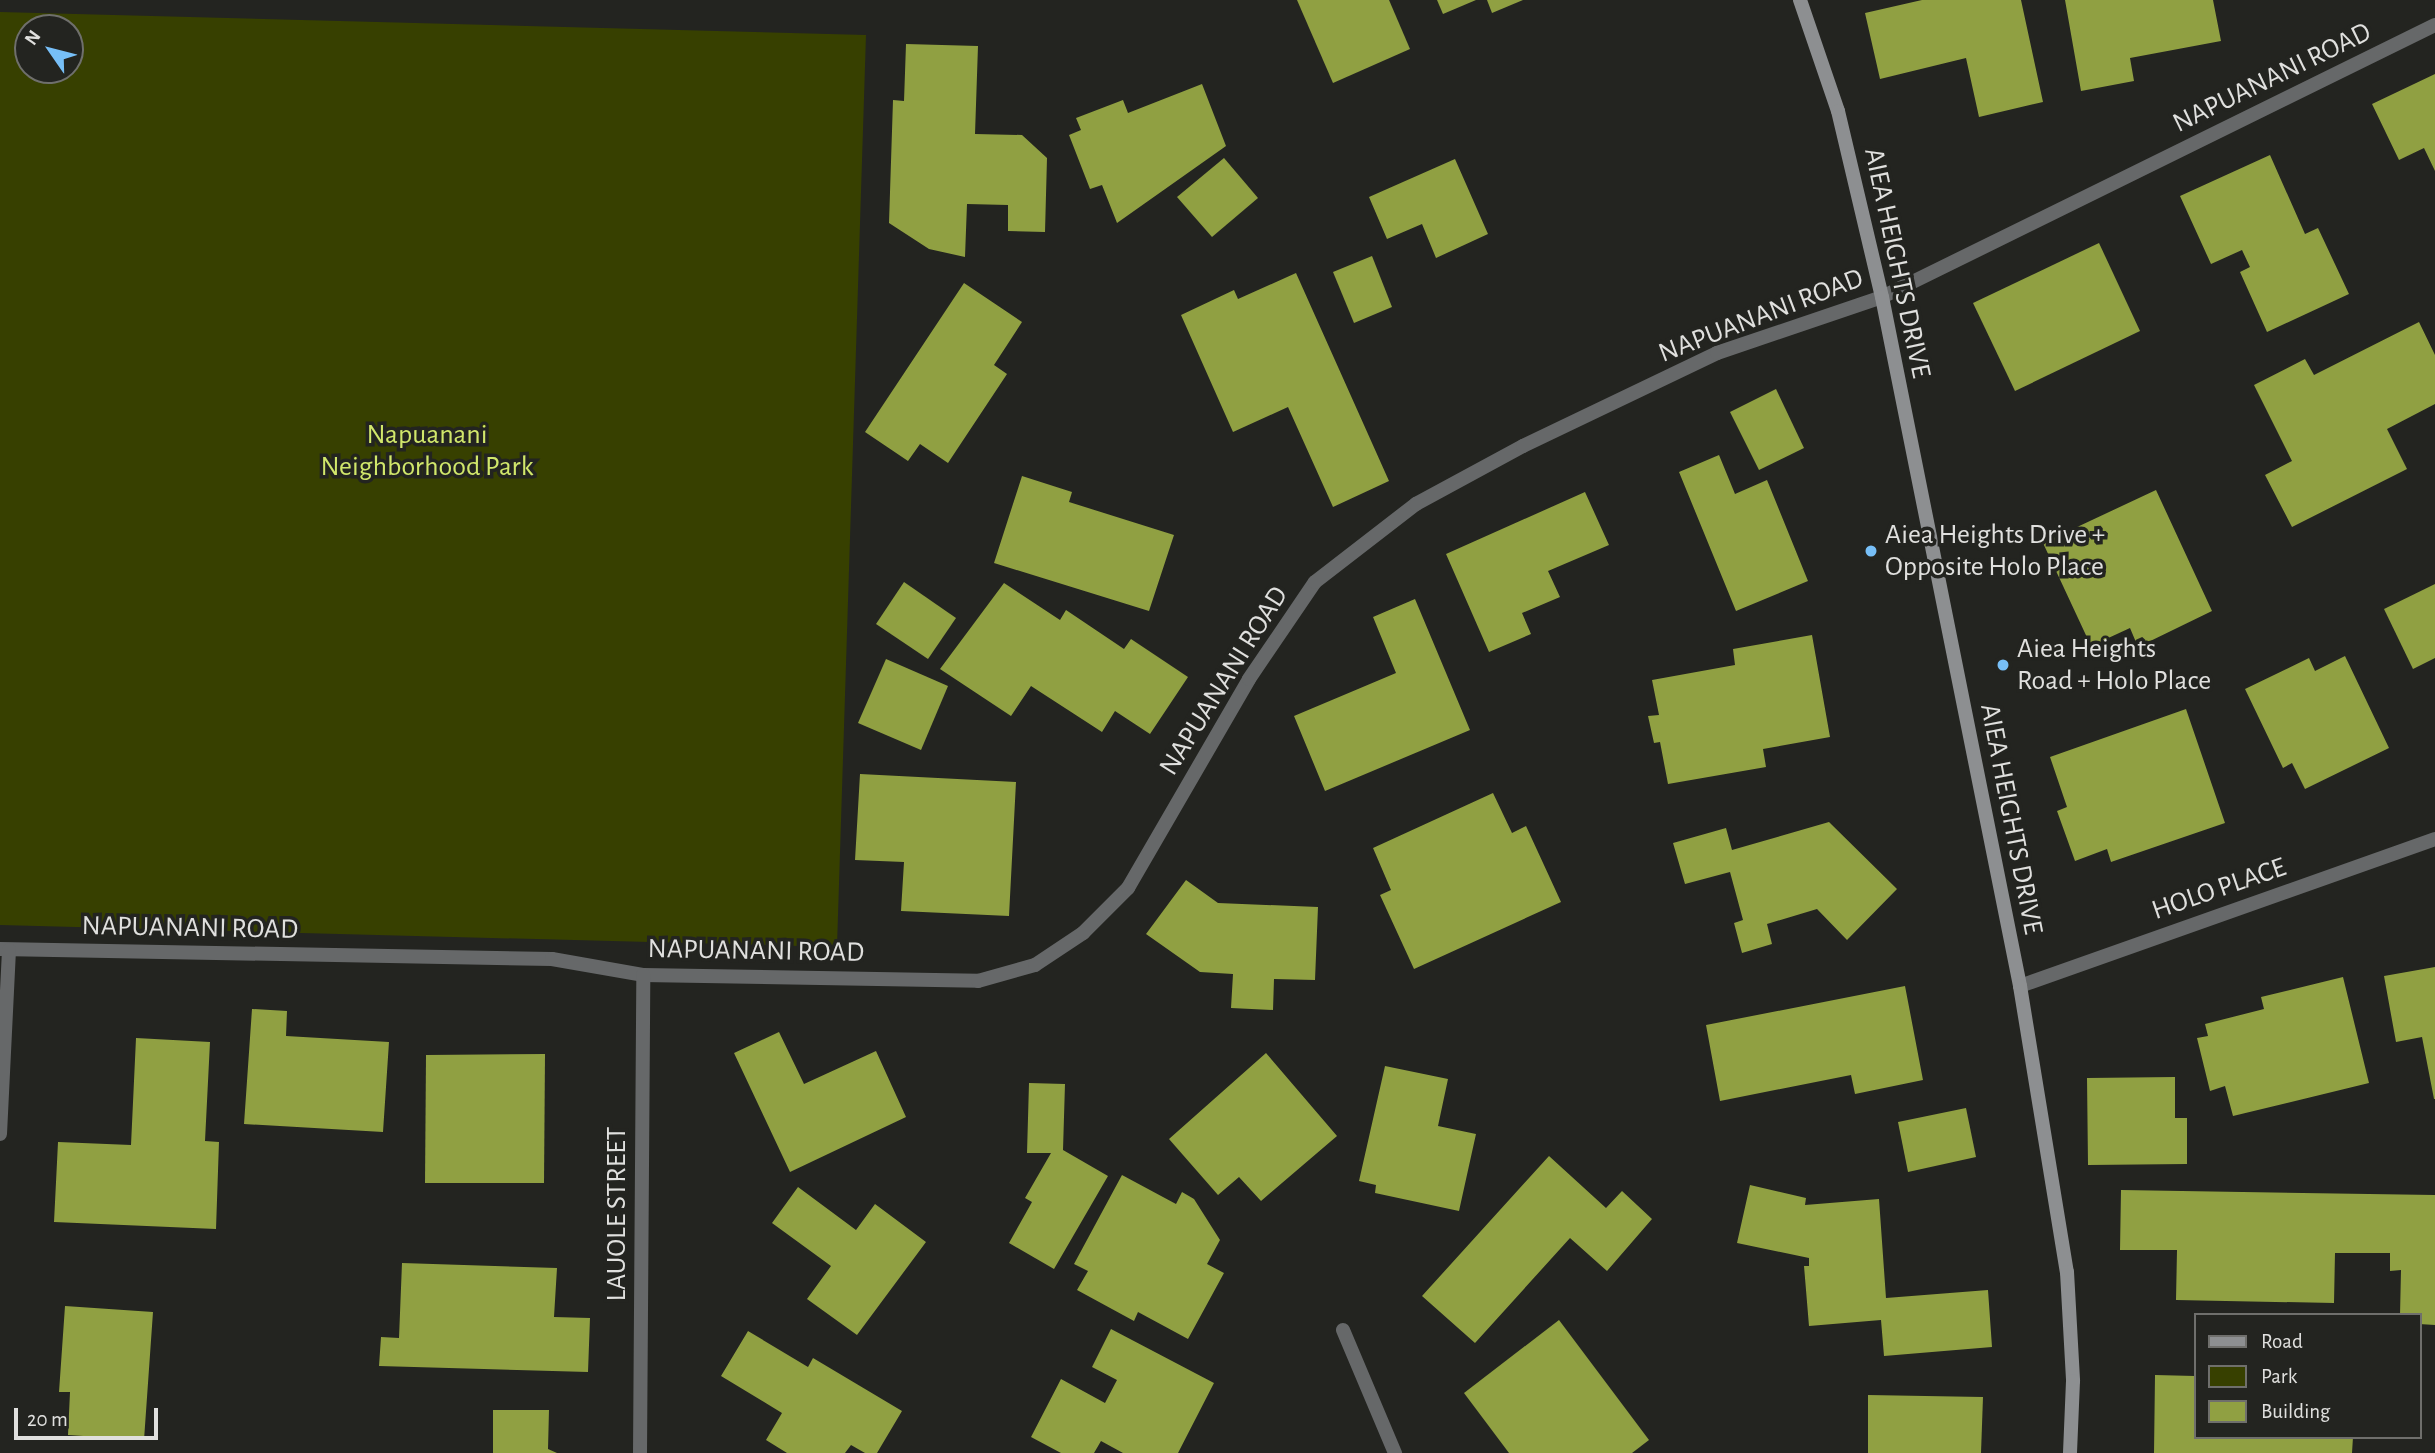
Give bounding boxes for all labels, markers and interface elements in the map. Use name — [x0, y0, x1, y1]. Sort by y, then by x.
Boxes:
north arrow — [14, 14, 84, 84]
street label: NAPUANANI ROAD — [2167, 15, 2377, 141]
text: N — [21, 27, 45, 49]
street label: AIEA HEIGHTS DRIVE — [1856, 145, 1938, 381]
street label: NAPUANANI ROAD — [1654, 262, 1868, 370]
park label: Napuanani Neighborhood Park — [321, 418, 533, 484]
place label: Aiea Heights Drive + Opposite Holo Place — [1885, 518, 2105, 584]
marker: Aiea Heights Drive + Opposite Holo Place — [1863, 543, 1879, 559]
street label: NAPUANANI ROAD — [1152, 580, 1296, 782]
place label: Aiea Heights Road + Holo Place — [2017, 632, 2211, 698]
marker: Aiea Heights Road + Holo Place — [1995, 657, 2011, 673]
street label: AIEA HEIGHTS DRIVE — [1972, 701, 2050, 937]
street label: HOLO PLACE — [2148, 850, 2290, 928]
street label: NAPUANANI ROAD — [81, 909, 299, 947]
street label: NAPUANANI ROAD — [647, 932, 865, 970]
street label: LAUOLE STREET — [600, 1126, 634, 1302]
legend — [2194, 1313, 2421, 1439]
text: Road — [2261, 1331, 2303, 1352]
text: Park — [2261, 1366, 2297, 1387]
scale bar — [18, 1394, 161, 1438]
text: Building — [2261, 1401, 2330, 1422]
text: 20 m — [27, 1409, 68, 1430]

